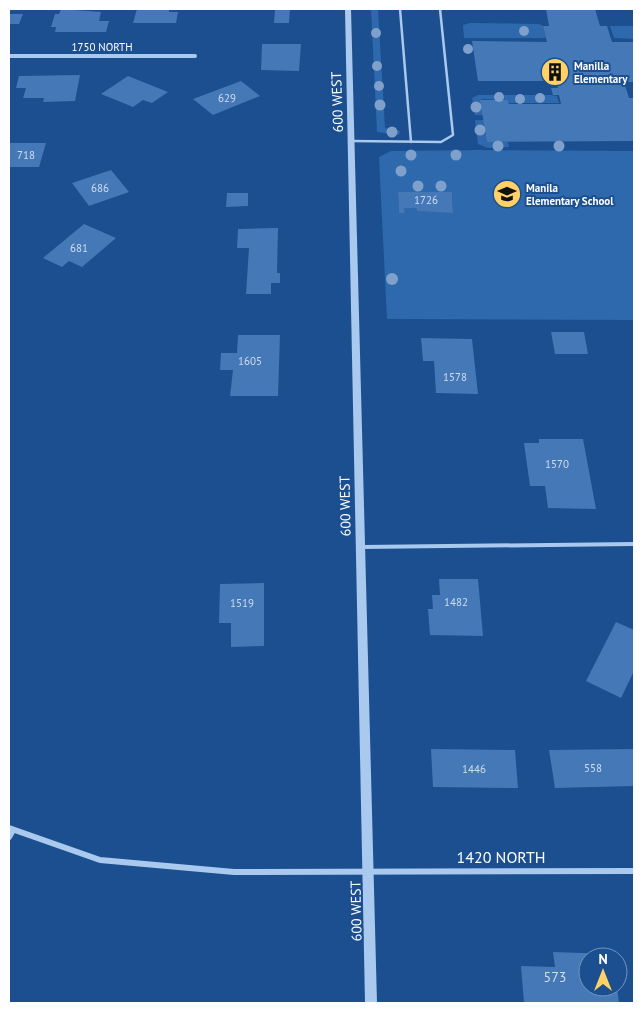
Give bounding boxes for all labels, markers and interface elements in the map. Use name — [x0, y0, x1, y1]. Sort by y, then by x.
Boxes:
street label: 1750 NORTH — [71, 40, 133, 54]
building icon: Manilla Elementary — [540, 57, 570, 87]
place label: Manilla Elementary — [574, 59, 628, 86]
street label: 600 WEST — [327, 71, 347, 133]
house number: 629 — [218, 91, 236, 105]
house number: 718 — [17, 148, 35, 162]
school or university icon: Manila Elementary School — [492, 179, 522, 209]
house number: 686 — [91, 181, 109, 195]
place label: Manila Elementary School — [526, 181, 614, 208]
house number: 1726 — [414, 193, 438, 207]
house number: 681 — [70, 241, 88, 255]
house number: 1605 — [238, 354, 262, 368]
house number: 1578 — [443, 370, 467, 384]
house number: 1570 — [545, 457, 569, 471]
street label: 600 WEST — [335, 475, 355, 536]
house number: 1482 — [444, 595, 468, 609]
house number: 1519 — [230, 596, 254, 610]
house number: 558 — [584, 761, 602, 775]
house number: 1446 — [462, 762, 486, 776]
street label: 1420 NORTH — [456, 847, 546, 867]
street label: 600 WEST — [346, 880, 366, 941]
north arrow — [578, 947, 628, 997]
text: N — [598, 950, 608, 968]
house number: 573 — [544, 968, 566, 986]

